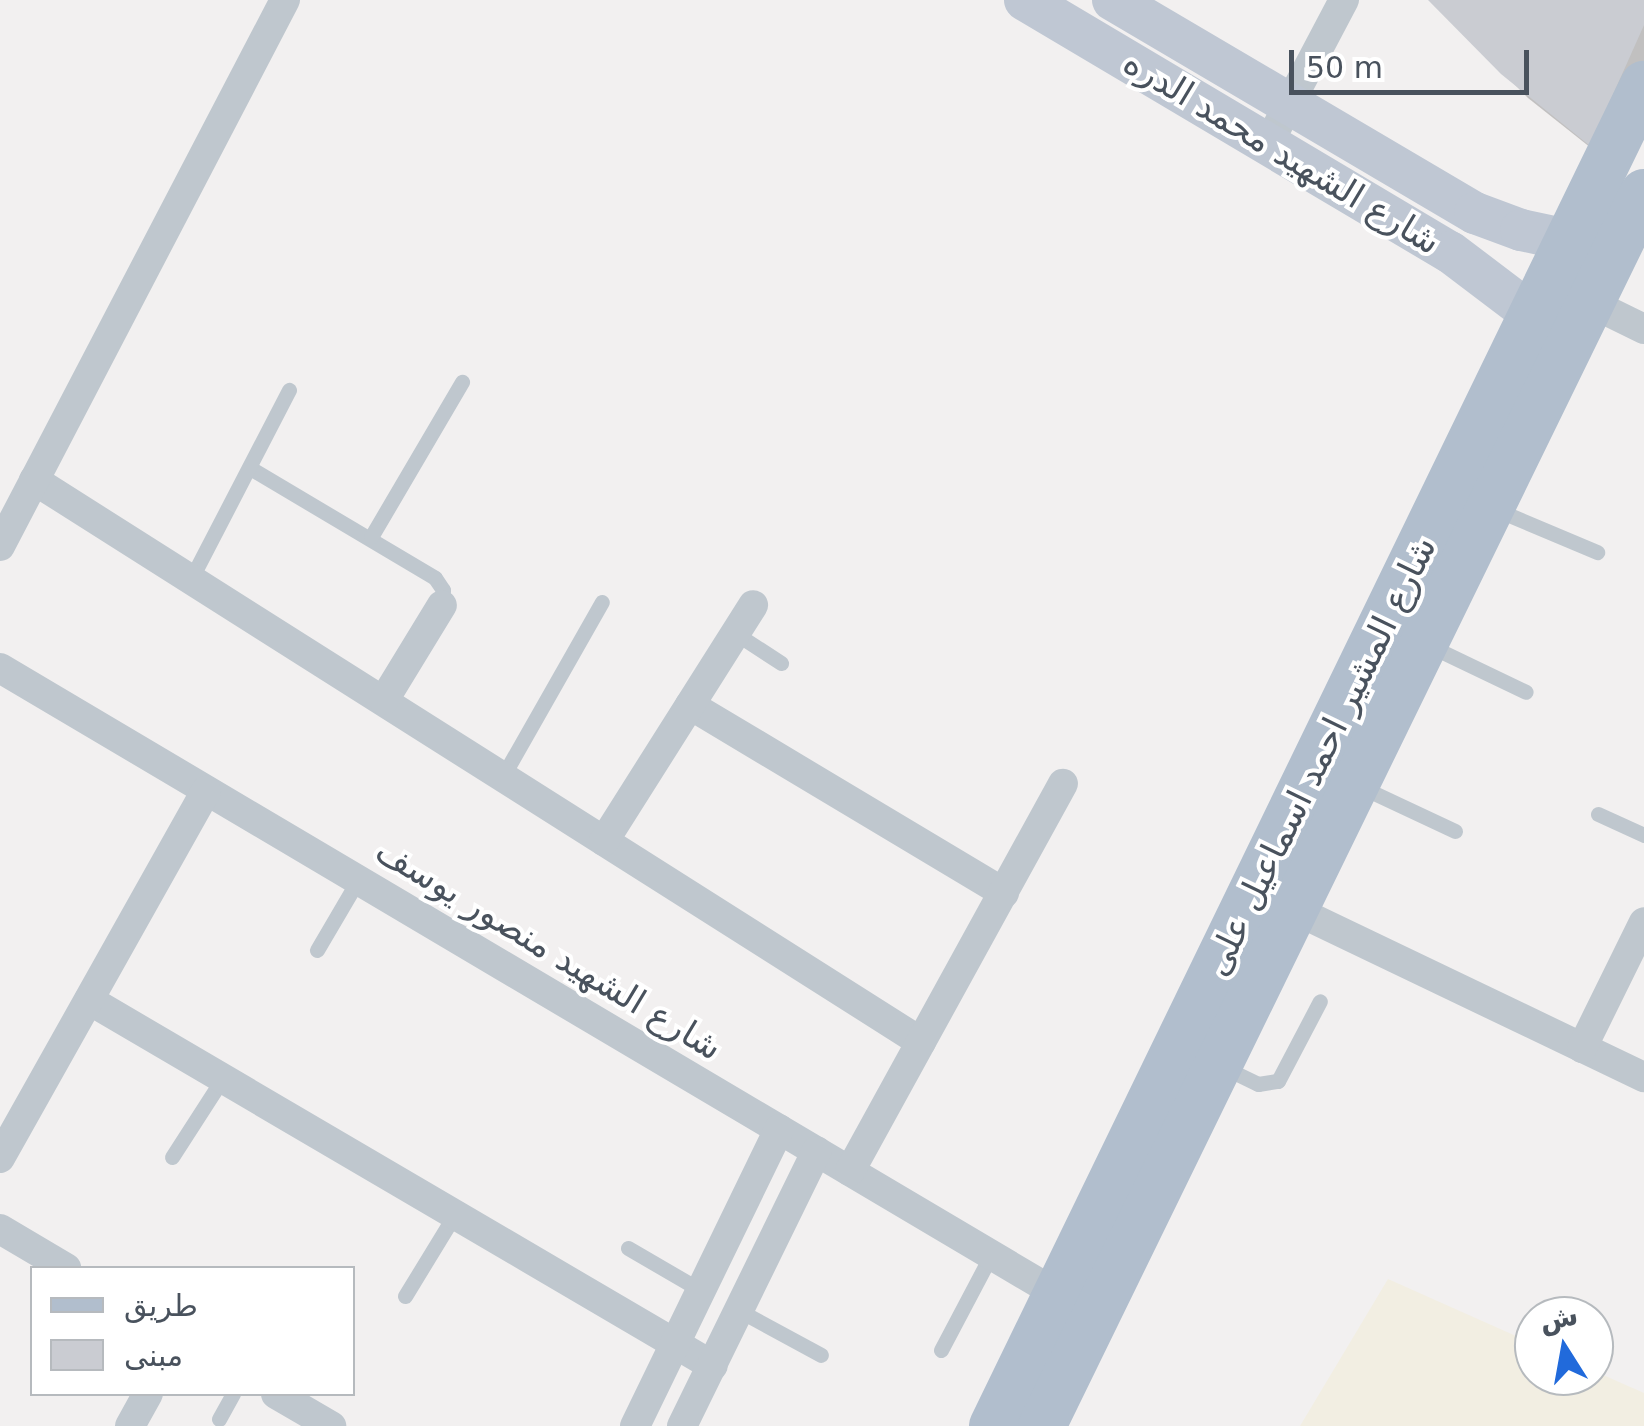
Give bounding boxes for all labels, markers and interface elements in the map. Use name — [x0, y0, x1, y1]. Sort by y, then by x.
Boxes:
scale bar — [1294, 30, 1534, 92]
street label: شارع الشهيد محمد الدره — [1116, 41, 1448, 263]
text: 50 m — [1306, 50, 1383, 85]
street label: شارع المشير احمد اسماعيل على — [1195, 530, 1445, 982]
street label: شارع الشهيد منصور يوسف — [369, 829, 729, 1069]
legend — [30, 1266, 355, 1396]
text: طريق — [124, 1288, 198, 1323]
north arrow — [1514, 1296, 1614, 1396]
text: ش — [1536, 1298, 1581, 1338]
text: مبنى — [124, 1338, 183, 1373]

